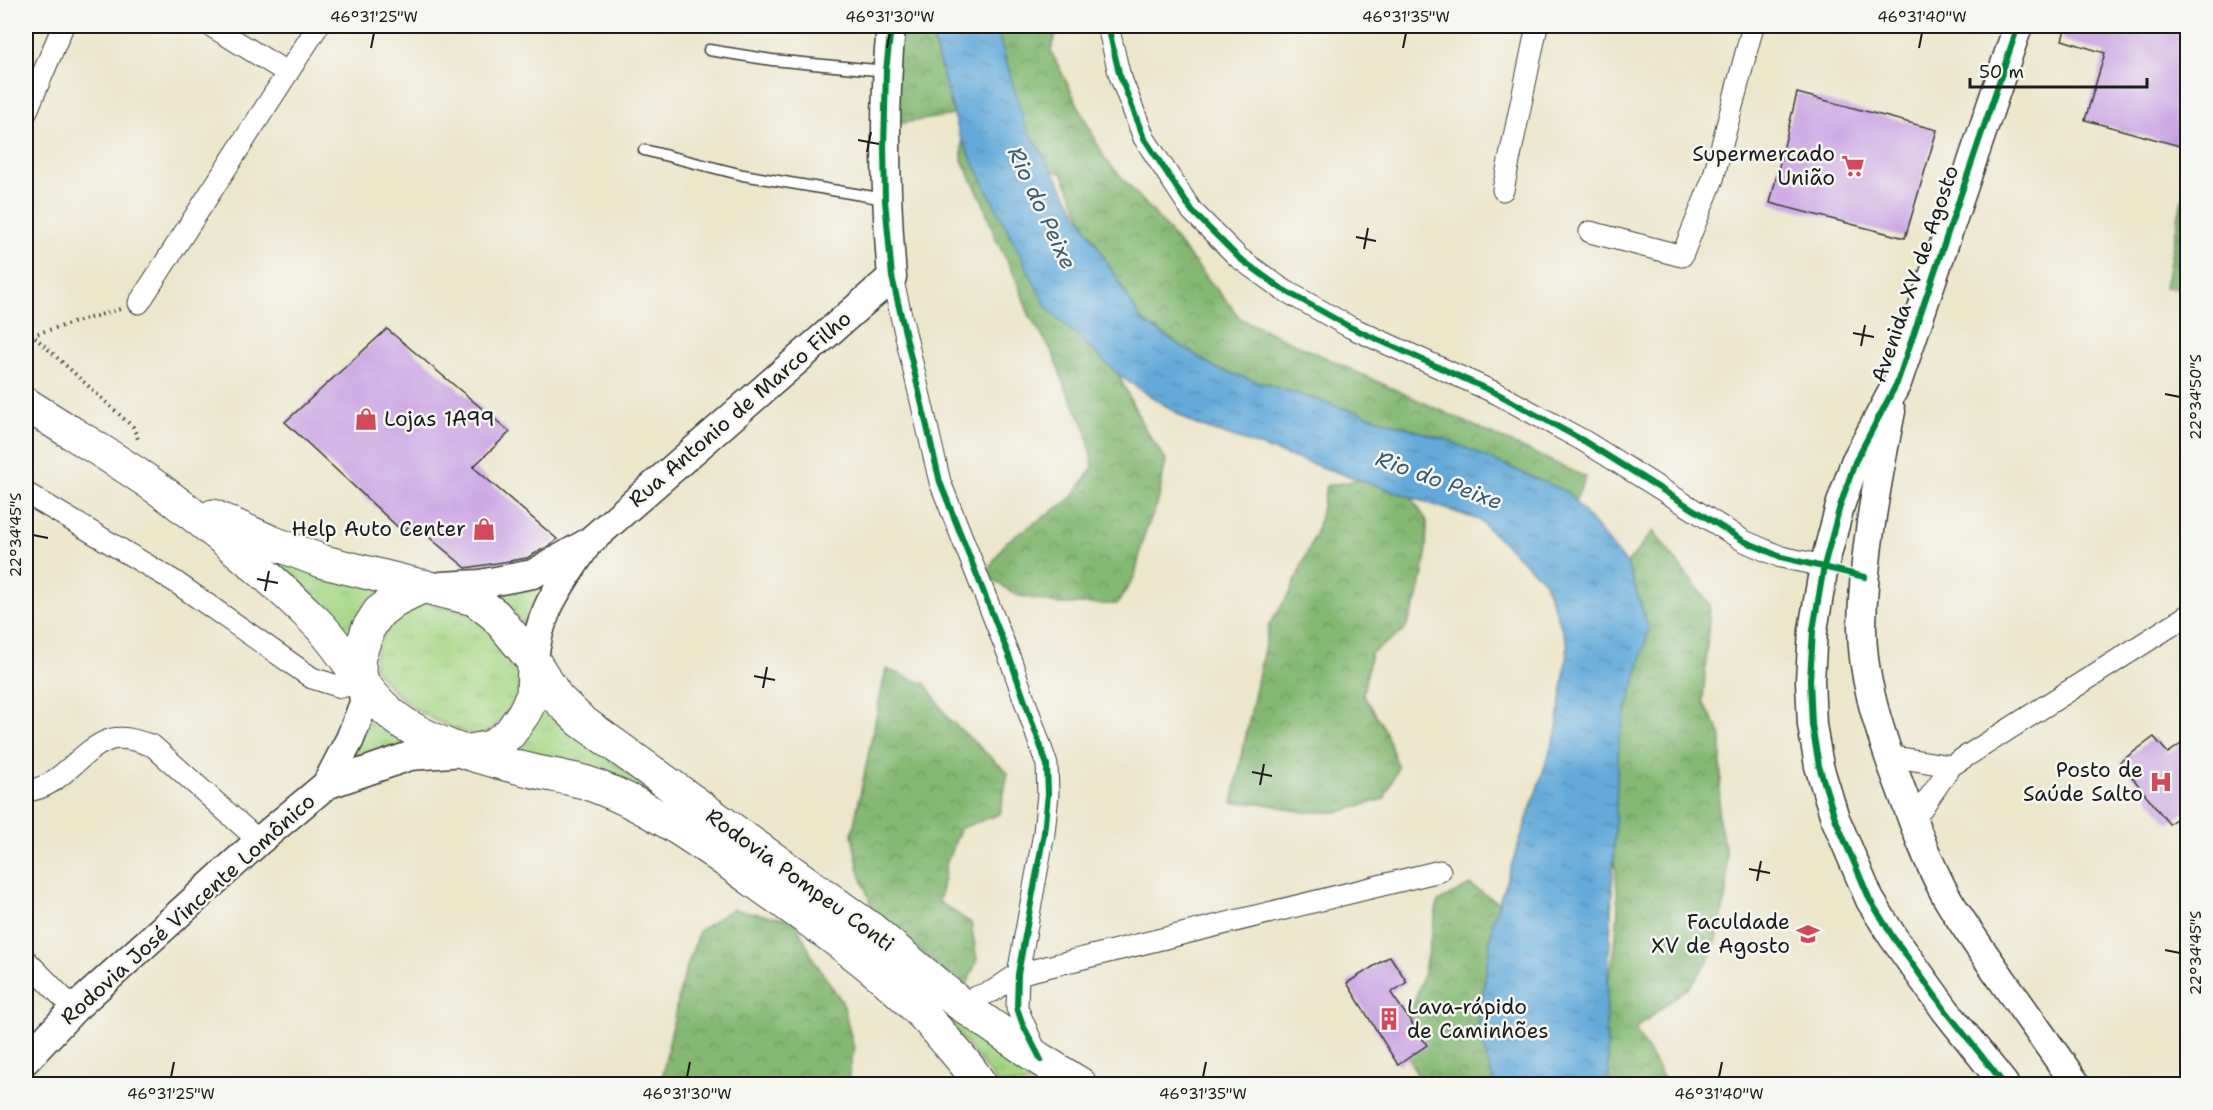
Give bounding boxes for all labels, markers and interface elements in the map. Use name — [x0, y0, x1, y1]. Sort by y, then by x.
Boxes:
text: 46°31'25"W — [330, 7, 418, 27]
text: 46°31'30"W — [845, 7, 935, 27]
text: 46°31'35"W — [1362, 7, 1450, 27]
text: 46°31'40"W — [1877, 7, 1967, 27]
scale bar — [1970, 51, 2147, 89]
text: 50 m — [1979, 60, 2024, 84]
place label: Supermercado União — [1692, 140, 1835, 192]
water label: Rio do Peixe — [1001, 142, 1083, 274]
supermarket icon: Supermercado União — [1840, 153, 1866, 179]
street label: Avenida XV de Agosto — [1865, 162, 1965, 386]
street label: Rua Antonio de Marco Filho — [623, 305, 857, 513]
text: 22°34'50"S — [2186, 354, 2206, 440]
place label: Lojas 1A99 — [384, 405, 495, 433]
shop icon: Lojas 1A99 — [353, 406, 379, 432]
water label: Rio do Peixe — [1372, 444, 1506, 516]
text: 22°34'45"S — [6, 493, 26, 577]
place label: Help Auto Center — [292, 515, 466, 543]
shop icon: Help Auto Center — [471, 516, 497, 542]
place label: Posto de Saúde Salto — [2023, 756, 2143, 808]
hospital icon: Posto de Saúde Salto — [2148, 769, 2174, 795]
street label: Rodovia José Vincente Lomônico — [55, 787, 321, 1031]
street label: Rodovia Pompeu Conti — [700, 802, 900, 958]
place label: Faculdade XV de Agosto — [1651, 908, 1790, 960]
text: 22°34'45"S — [2186, 911, 2206, 995]
school or university icon: Faculdade XV de Agosto — [1795, 921, 1821, 947]
place label: Lava-rápido de Caminhões — [1407, 993, 1549, 1045]
building icon: Lava-rápido de Caminhões — [1376, 1006, 1402, 1032]
text: 46°31'25"W — [127, 1084, 215, 1104]
text: 46°31'30"W — [642, 1084, 732, 1104]
text: 46°31'35"W — [1159, 1084, 1247, 1104]
text: 46°31'40"W — [1674, 1084, 1764, 1104]

